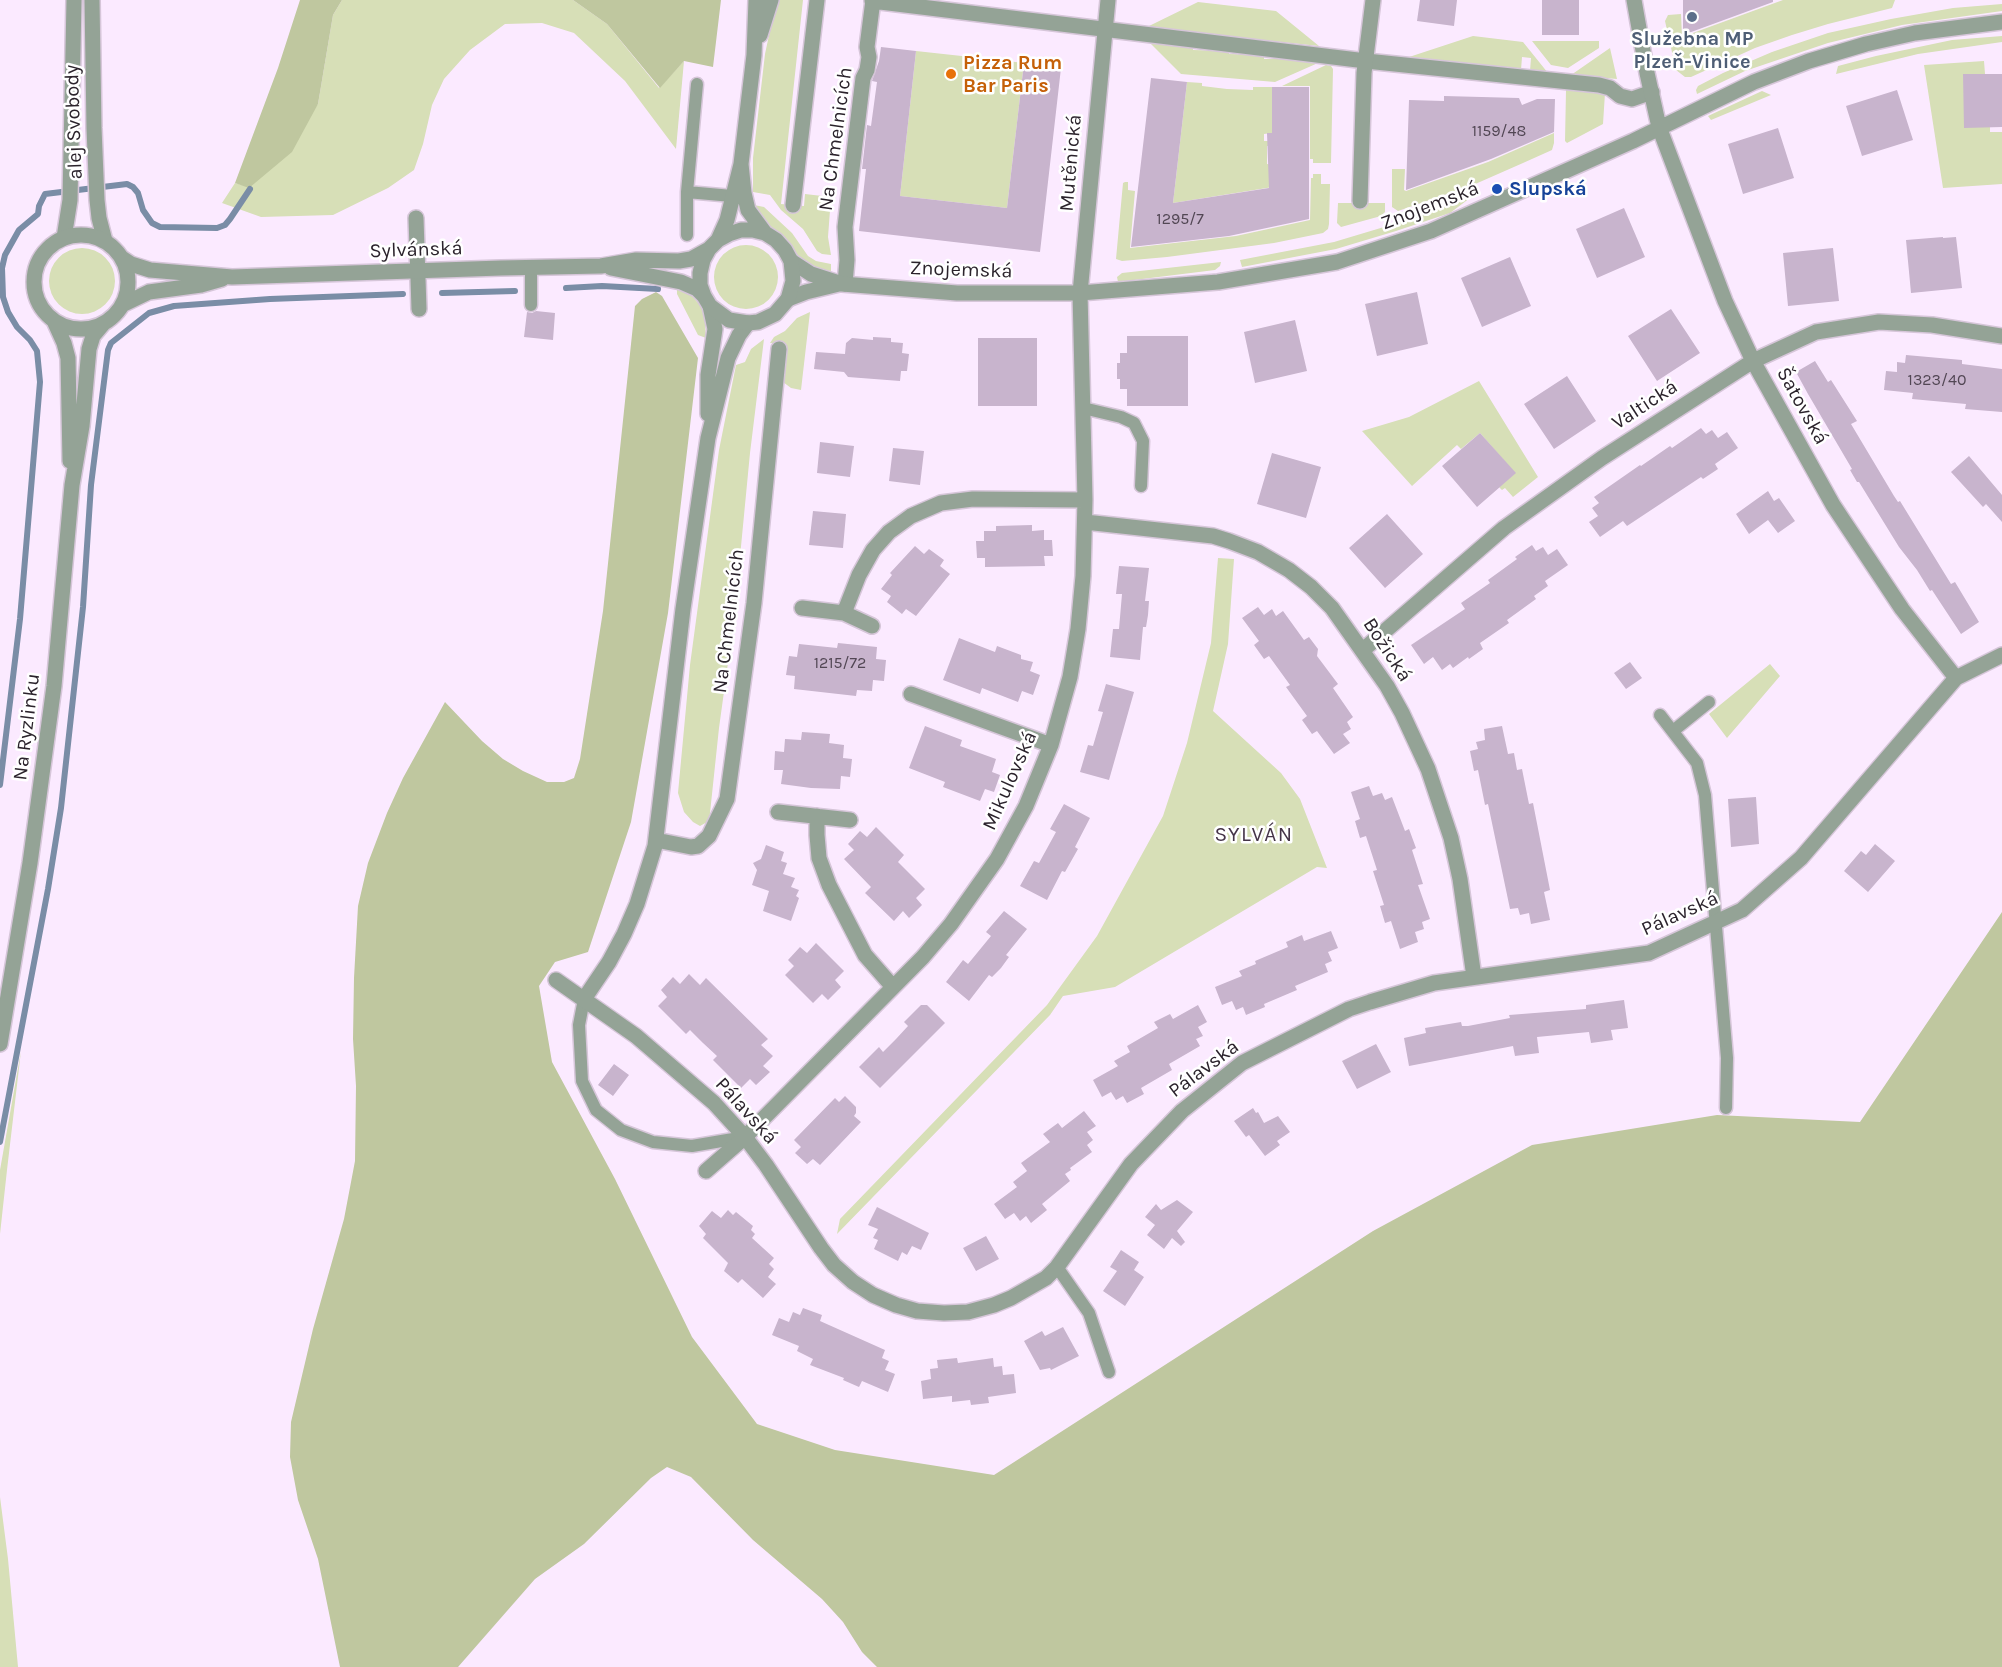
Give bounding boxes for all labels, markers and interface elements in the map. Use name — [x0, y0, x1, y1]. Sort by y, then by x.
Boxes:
marker: Služebna MP Plzeň-Vinice — [1685, 10, 1699, 24]
place label: Služebna MP Plzeň-Vinice — [1631, 27, 1753, 74]
place label: Pizza Rum Bar Paris — [963, 51, 1062, 98]
street label: alej Svobody — [60, 64, 88, 180]
street label: Na Chmelnicích — [814, 66, 858, 212]
marker: Pizza Rum Bar Paris — [944, 67, 958, 81]
street label: Mutěnická — [1055, 113, 1087, 213]
house number: 1159/48 — [1472, 121, 1526, 141]
street label: Znojemská — [1378, 176, 1482, 236]
place label: Slupská — [1509, 177, 1587, 201]
marker: Slupská — [1490, 182, 1504, 196]
house number: 1295/7 — [1156, 209, 1204, 229]
street label: Sylvánská — [369, 236, 463, 264]
street label: Znojemská — [909, 256, 1013, 284]
street label: Šatovská — [1771, 363, 1833, 449]
house number: 1323/40 — [1908, 370, 1966, 390]
street label: Valtická — [1608, 375, 1682, 435]
street label: Na Chmelnicích — [708, 548, 750, 694]
street label: Božická — [1357, 614, 1417, 686]
house number: 1215/72 — [814, 653, 866, 673]
street label: Na Ryzlinku — [9, 672, 45, 782]
street label: Mikulovská — [978, 728, 1042, 834]
district label: SYLVÁN — [1214, 822, 1294, 848]
street label: Pálavská — [1638, 886, 1722, 942]
street label: Pálavská — [1164, 1035, 1244, 1103]
street label: Pálavská — [710, 1073, 782, 1149]

